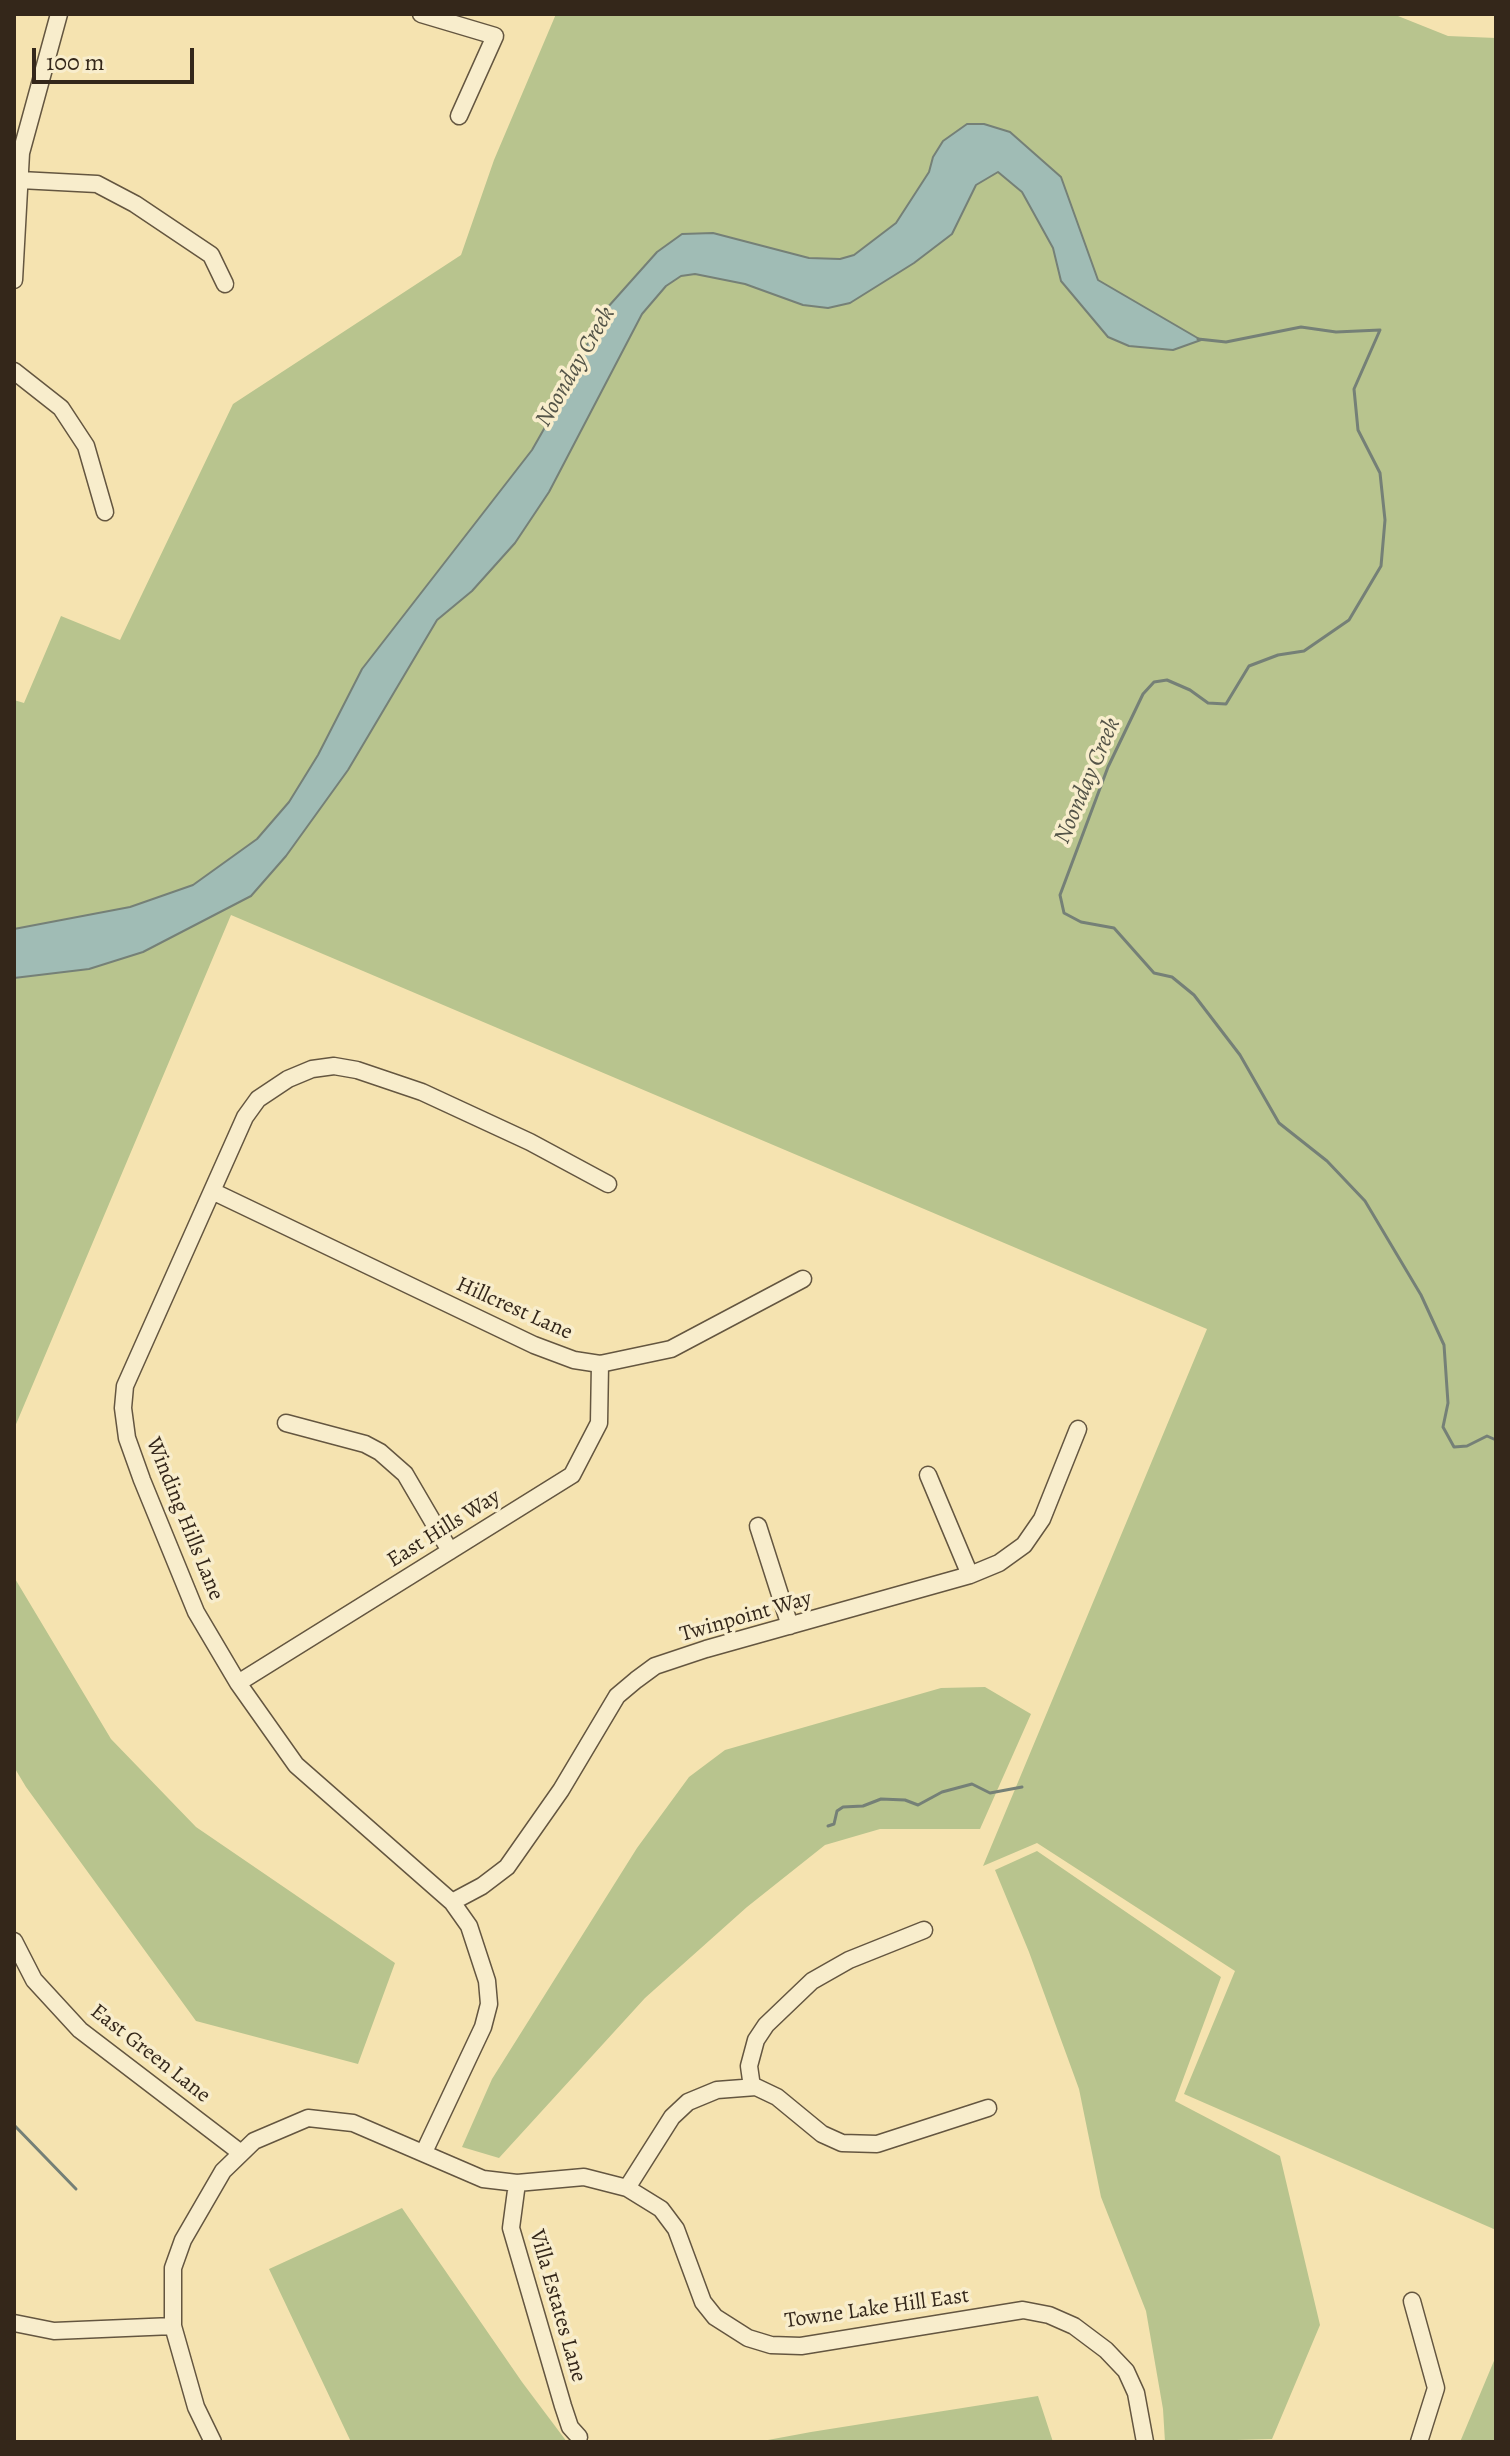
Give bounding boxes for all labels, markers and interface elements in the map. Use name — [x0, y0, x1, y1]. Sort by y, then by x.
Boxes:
scale bar — [36, 32, 198, 82]
text: 100 m — [46, 46, 105, 78]
water label: Noonday Creek — [530, 302, 622, 432]
water label: Noonday Creek — [1049, 714, 1127, 848]
street label: Hillcrest Lane — [452, 1272, 576, 1346]
street label: Winding Hills Lane — [139, 1434, 229, 1604]
street label: East Hills Way — [383, 1484, 505, 1574]
street label: Twinpoint Way — [677, 1586, 815, 1648]
street label: East Green Lane — [85, 1999, 215, 2109]
street label: Villa Estates Lane — [523, 2227, 591, 2385]
street label: Towne Lake Hill East — [783, 2283, 971, 2335]

